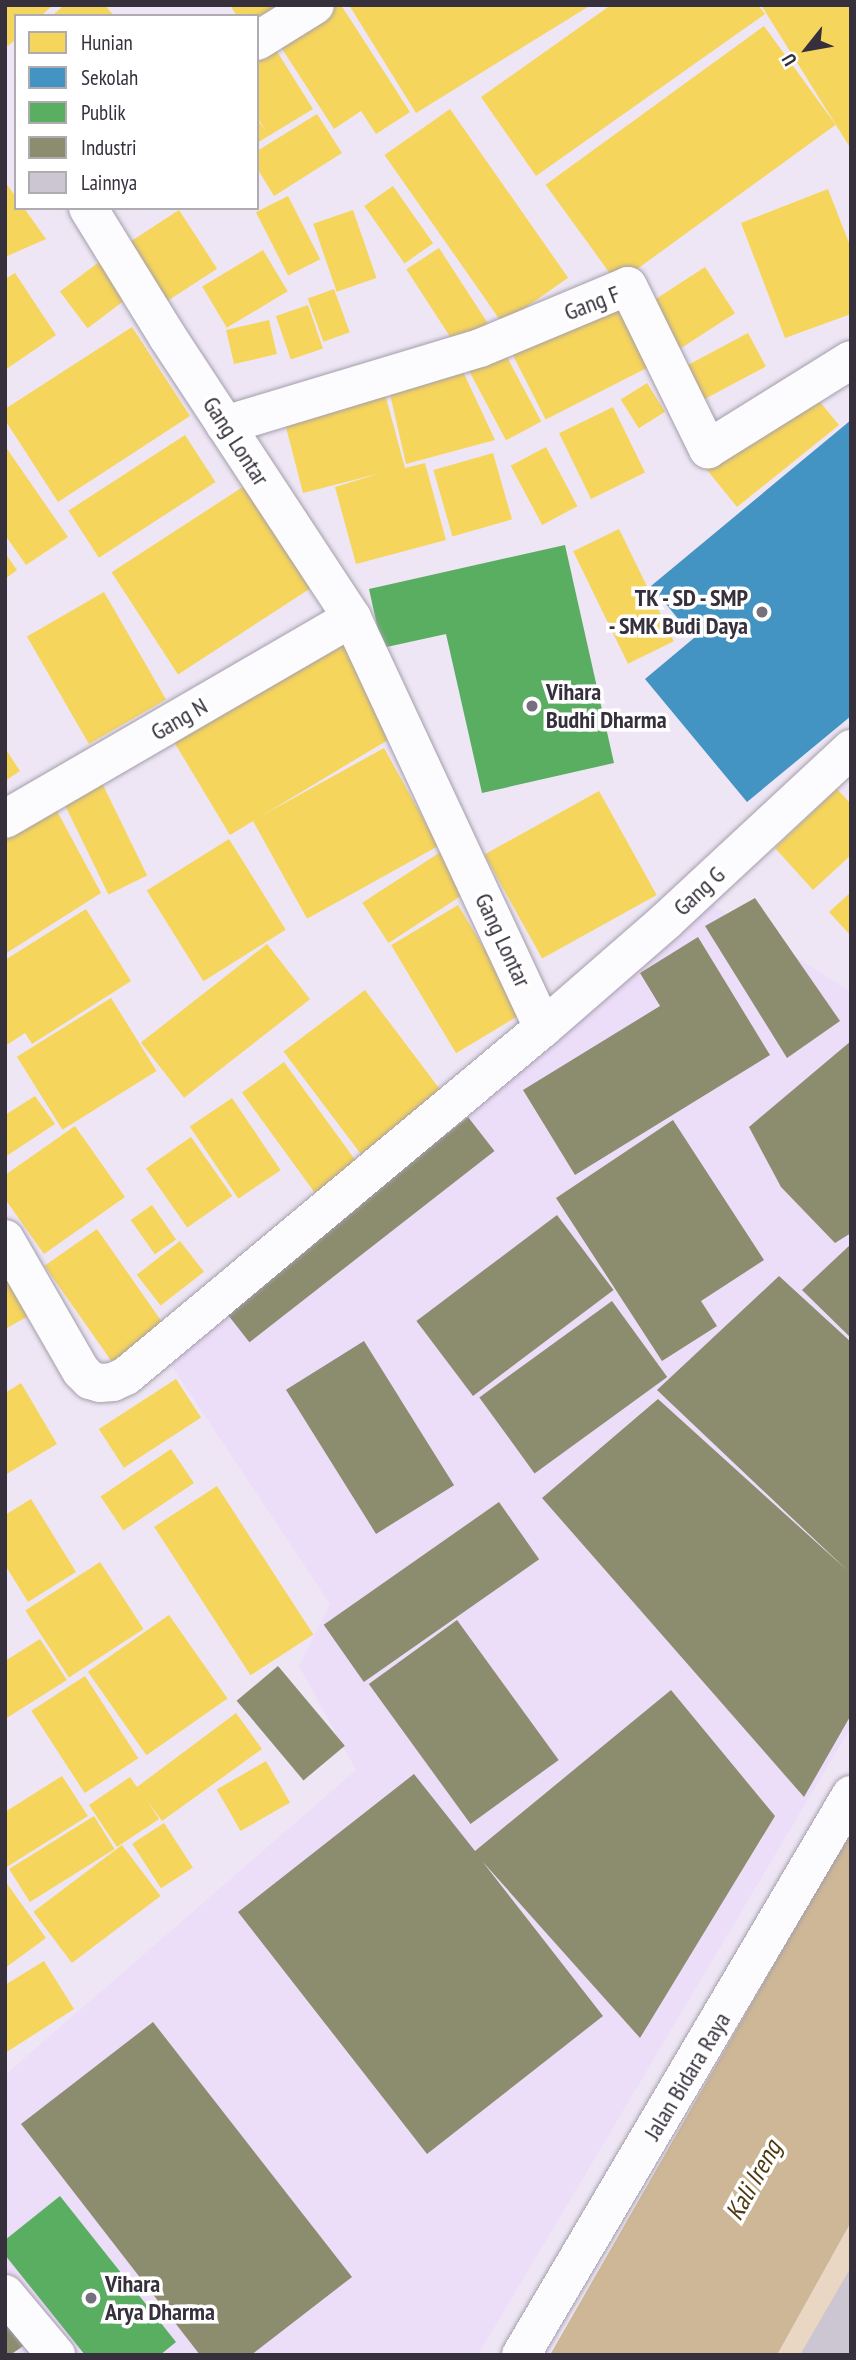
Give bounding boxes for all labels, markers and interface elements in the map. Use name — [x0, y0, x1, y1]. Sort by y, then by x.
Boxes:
legend — [14, 14, 259, 210]
north arrow — [772, 14, 842, 84]
text: Hunian — [81, 29, 133, 56]
text: U — [776, 49, 802, 70]
text: Sekolah — [81, 64, 138, 91]
text: Publik — [81, 99, 126, 126]
text: Industri — [81, 134, 137, 161]
text: Lainnya — [81, 169, 137, 196]
street label: Gang F — [560, 279, 624, 327]
street label: Gang Lontar — [197, 391, 275, 491]
place label: TK - SD - SMP - SMK Budi Daya — [606, 584, 748, 640]
marker: TK - SD - SMP - SMK Budi Daya — [754, 604, 770, 620]
place label: Vihara Budhi Dharma — [546, 678, 667, 734]
street label: Gang N — [146, 691, 212, 747]
marker: Vihara Budhi Dharma — [524, 698, 540, 714]
street label: Gang G — [668, 860, 730, 922]
street label: Gang Lontar — [469, 889, 537, 991]
street label: Jalan Bidara Raya — [638, 2007, 736, 2145]
water label: Kali Ireng — [718, 2135, 788, 2225]
place label: Vihara Arya Dharma — [105, 2270, 215, 2326]
marker: Vihara Arya Dharma — [83, 2290, 99, 2306]

